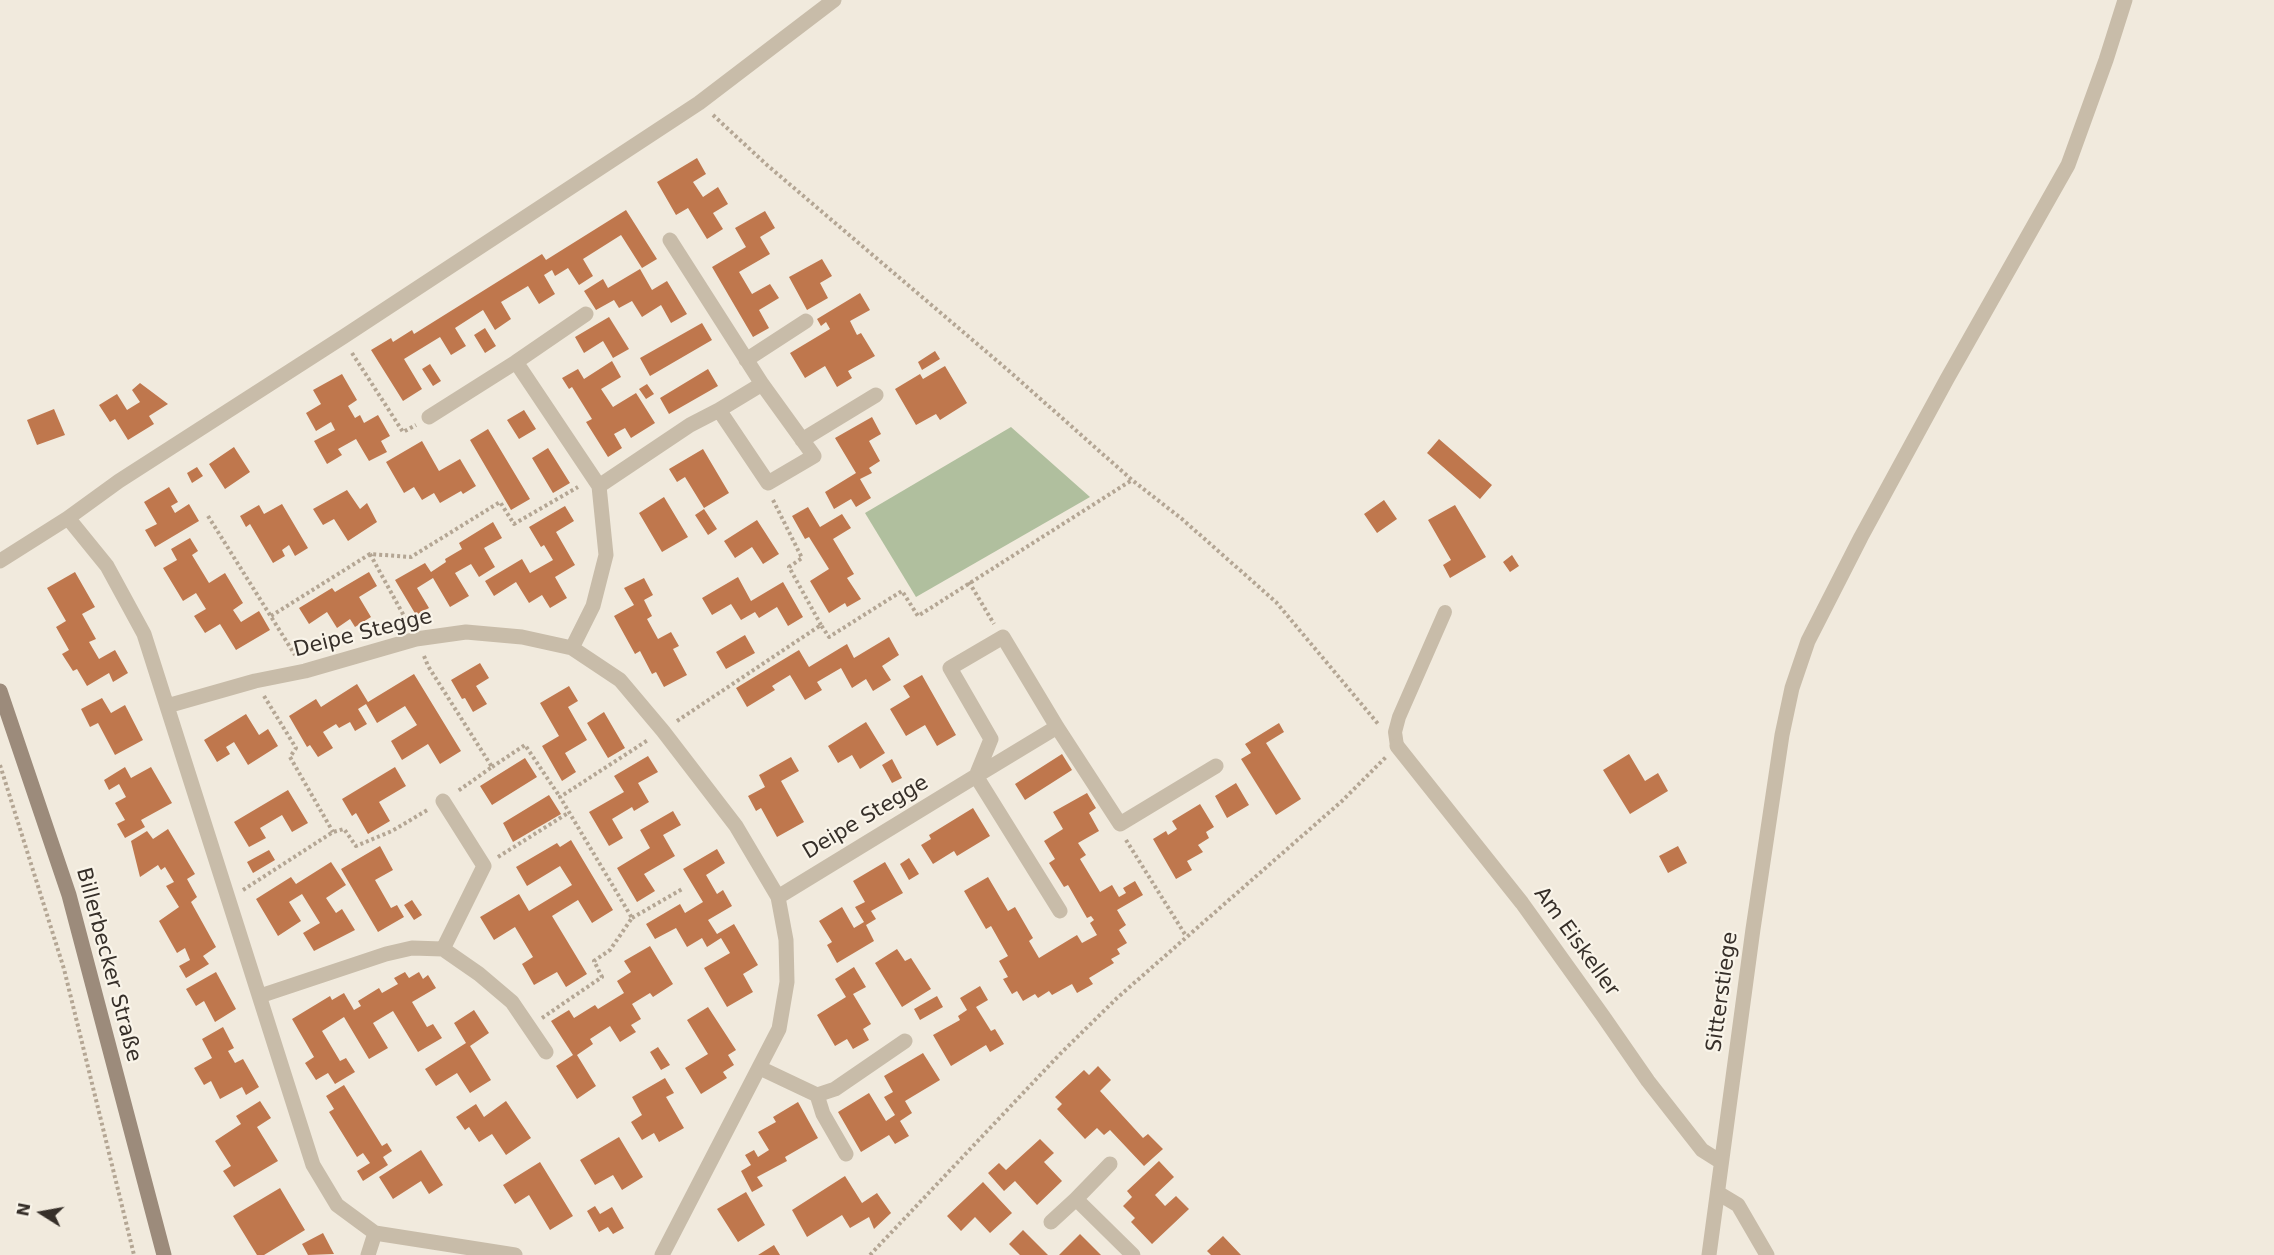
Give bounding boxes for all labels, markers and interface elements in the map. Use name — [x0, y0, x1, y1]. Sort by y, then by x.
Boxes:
street label: Deipe Stegge — [291, 605, 435, 663]
street label: Deipe Stegge — [799, 771, 933, 865]
street label: Billerbecker Straße — [70, 865, 146, 1065]
street label: Am Eiskeller — [1528, 882, 1624, 1002]
street label: Sitterstiege — [1702, 930, 1744, 1054]
north arrow — [12, 1183, 72, 1243]
text: N — [13, 1201, 34, 1218]

